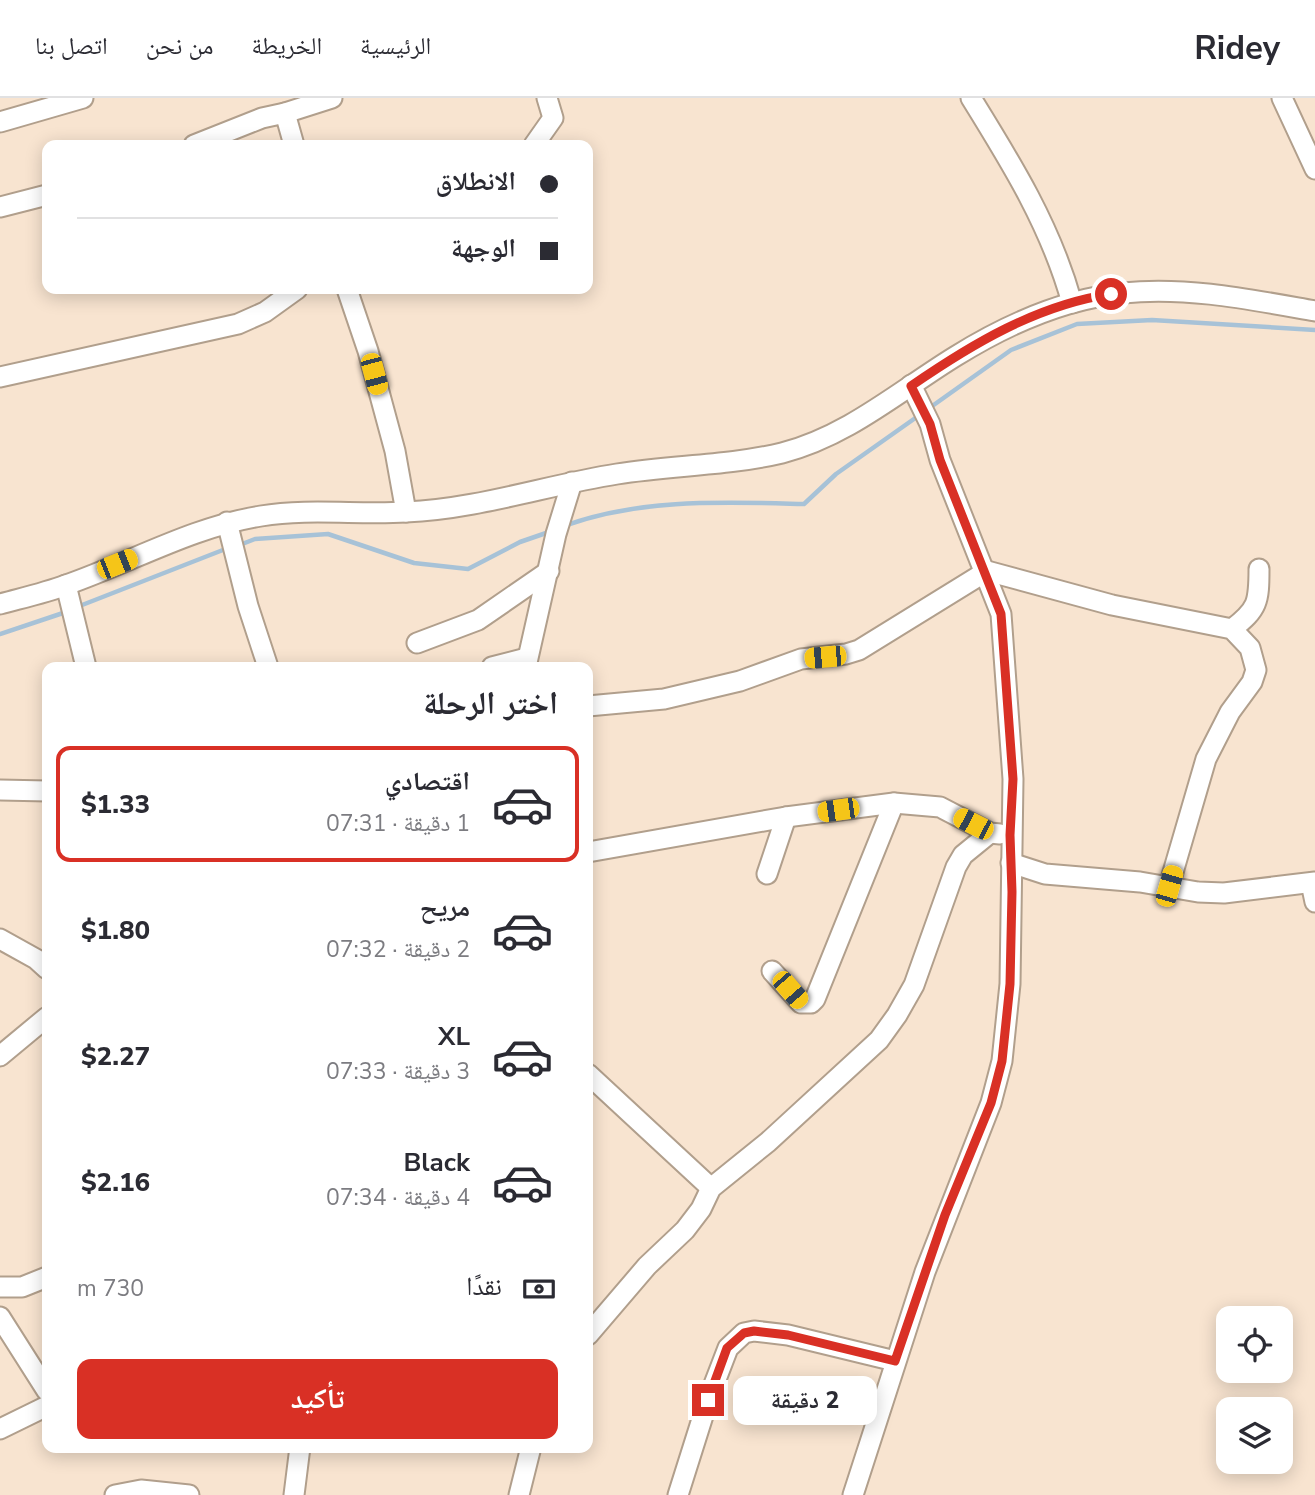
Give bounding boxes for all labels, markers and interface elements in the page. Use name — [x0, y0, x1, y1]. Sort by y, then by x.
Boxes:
text: Ridey — [1194, 26, 1280, 71]
text: اتصل بنا — [35, 30, 108, 62]
text: من نحن — [146, 30, 213, 62]
text: الخريطة — [251, 30, 322, 62]
text: الرئيسية — [360, 30, 431, 62]
text: الانطلاق — [436, 164, 516, 199]
text: الوجهة — [451, 231, 516, 266]
route start — [1095, 278, 1127, 310]
car — [359, 351, 390, 397]
car — [94, 546, 141, 582]
car — [804, 645, 847, 669]
text: اختر الرحلة — [423, 682, 558, 725]
text: اقتصادي — [385, 764, 470, 799]
icon: car — [491, 773, 554, 836]
text: $1.33 — [81, 787, 150, 822]
car — [816, 797, 861, 823]
car — [950, 805, 997, 843]
text: 1 دقيقة · 07:31 — [326, 808, 470, 839]
car — [1154, 863, 1185, 909]
text: مريح — [420, 890, 470, 925]
icon: car — [491, 899, 554, 962]
text: $1.80 — [81, 913, 150, 948]
text: 2 دقيقة · 07:32 — [326, 934, 470, 965]
car — [769, 967, 812, 1013]
text: XL — [438, 1019, 470, 1054]
icon: car — [491, 1025, 554, 1088]
text: $2.27 — [81, 1039, 150, 1074]
text: 3 دقيقة · 07:33 — [326, 1056, 470, 1087]
text: Black — [403, 1145, 470, 1180]
icon: car — [491, 1151, 554, 1214]
text: $2.16 — [81, 1165, 150, 1200]
text: 4 دقيقة · 07:34 — [326, 1182, 470, 1213]
text: نقدًا — [466, 1269, 502, 1304]
icon: cash — [520, 1270, 558, 1308]
text: 730 m — [77, 1273, 144, 1304]
map controls — [1216, 1306, 1293, 1474]
button: locate — [1216, 1306, 1293, 1383]
button: تأكيد — [77, 1359, 558, 1439]
callout: 2 دقيقة — [732, 1376, 876, 1424]
route end — [692, 1384, 724, 1416]
text: 2 دقيقة — [771, 1385, 839, 1416]
button: layers — [1216, 1397, 1293, 1474]

